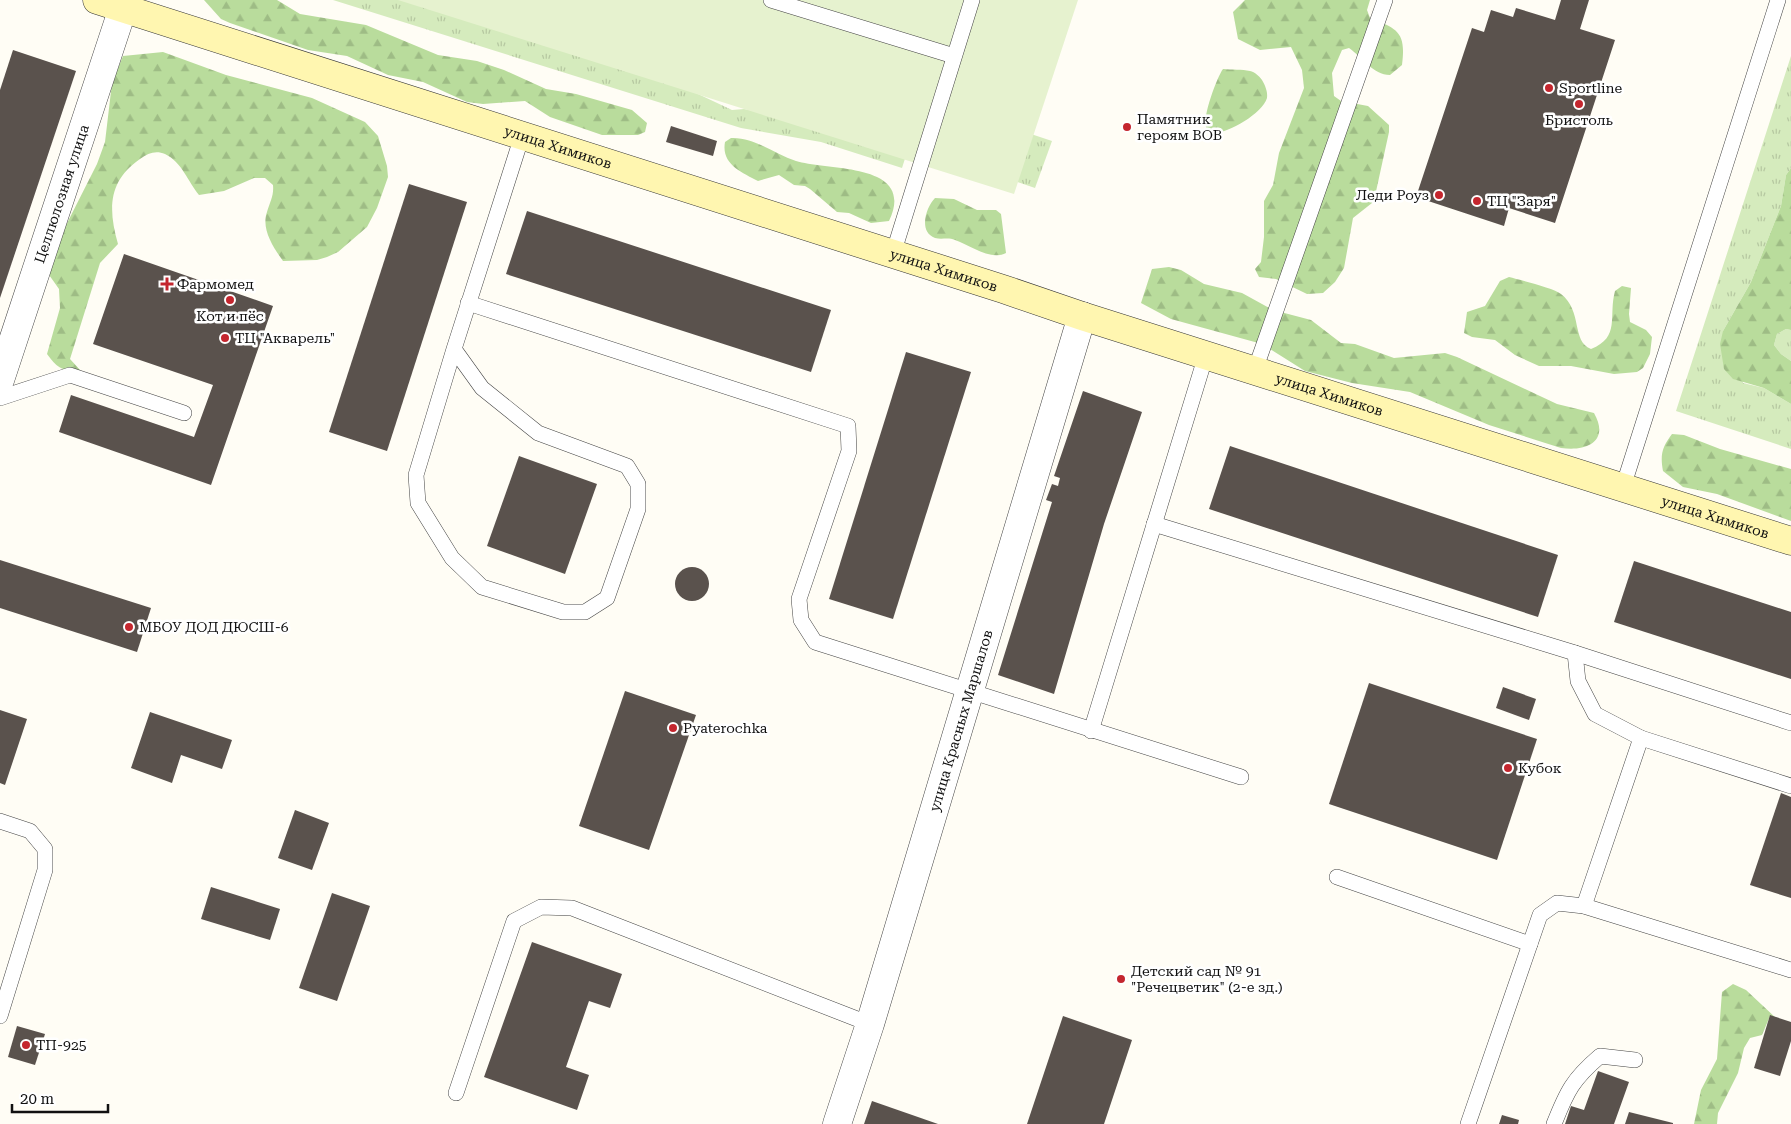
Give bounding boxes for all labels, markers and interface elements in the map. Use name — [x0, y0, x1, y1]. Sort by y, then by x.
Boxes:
place label: Sportline — [1559, 80, 1622, 96]
marker: Sportline — [1543, 82, 1555, 94]
marker: Бристоль — [1573, 98, 1585, 110]
place label: Памятник героям ВОВ — [1137, 111, 1222, 143]
place label: Бристоль — [1545, 112, 1614, 128]
marker: Памятник героям ВОВ — [1121, 121, 1133, 133]
street label: Целлюлозная улица — [31, 122, 92, 265]
street label: улица Химиков — [502, 122, 614, 172]
place label: Леди Роуз — [1356, 187, 1429, 203]
marker: Леди Роуз — [1433, 189, 1445, 201]
place label: ТЦ "Заря" — [1487, 193, 1556, 209]
marker: ТЦ "Заря" — [1471, 195, 1483, 207]
street label: улица Химиков — [888, 246, 1000, 295]
place label: Фармомед — [177, 276, 254, 292]
marker: Фармомед — [161, 278, 173, 290]
marker: Кот и пёс — [224, 294, 236, 306]
place label: Кот и пёс — [196, 308, 264, 324]
place label: ТЦ "Акварель" — [235, 330, 335, 346]
marker: ТЦ "Акварель" — [219, 332, 231, 344]
street label: улица Химиков — [1274, 370, 1385, 419]
street label: улица Химиков — [1660, 492, 1771, 542]
place label: МБОУ ДОД ДЮСШ-6 — [139, 619, 289, 635]
marker: МБОУ ДОД ДЮСШ-6 — [123, 621, 135, 633]
street label: улица Красных Маршалов — [926, 628, 996, 813]
place label: Pyaterochka — [683, 720, 768, 736]
marker: Pyaterochka — [667, 722, 679, 734]
place label: Кубок — [1518, 760, 1562, 776]
marker: Кубок — [1502, 762, 1514, 774]
place label: Детский сад № 91 "Речецветик" (2-е зд.) — [1131, 963, 1283, 995]
marker: Детский сад № 91 "Речецветик" (2-е зд.) — [1115, 973, 1127, 985]
place label: ТП-925 — [36, 1037, 87, 1053]
marker: ТП-925 — [20, 1039, 32, 1051]
scale bar — [12, 1082, 109, 1114]
text: 20 m — [20, 1090, 55, 1108]

